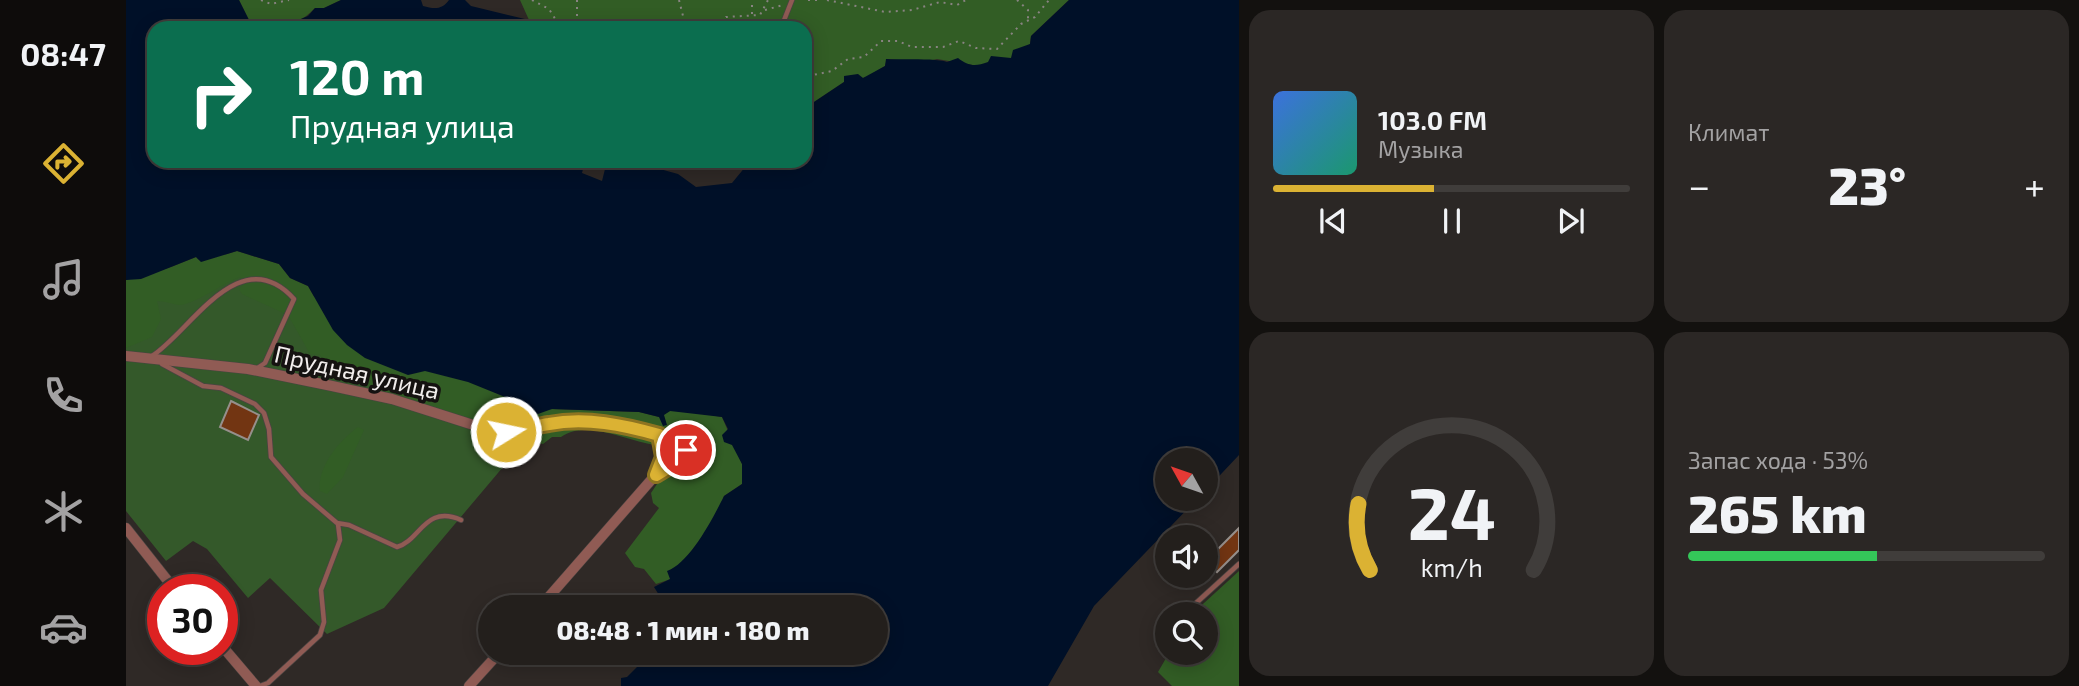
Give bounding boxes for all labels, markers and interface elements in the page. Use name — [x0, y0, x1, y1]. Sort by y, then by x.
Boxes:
text: 08:47 — [20, 34, 106, 72]
text: 120 m — [290, 46, 424, 105]
icon: right — [175, 49, 266, 140]
text: 103.0 FM — [1378, 104, 1487, 135]
text: Прудная улица — [290, 106, 515, 144]
text: Климат — [1688, 118, 1769, 146]
text: Музыка — [1378, 135, 1463, 163]
icon: directions — [39, 139, 88, 188]
text: 23° — [1828, 153, 1906, 215]
text: − — [1688, 162, 1710, 208]
text: + — [2024, 162, 2045, 208]
icon: previous — [1314, 202, 1352, 240]
icon: pause — [1433, 202, 1471, 240]
icon: next — [1552, 202, 1590, 240]
icon: music — [39, 255, 88, 304]
street label: Прудная улица — [272, 338, 443, 406]
icon: phone — [39, 371, 88, 420]
position arrow — [469, 395, 543, 469]
pin — [656, 420, 716, 480]
icon: arrive — [667, 431, 705, 469]
text: Запас хода · 53% — [1688, 446, 1868, 474]
north arrow — [1155, 448, 1218, 511]
map controls — [1155, 448, 1218, 665]
text: 24 — [1407, 467, 1496, 555]
text: 265 km — [1688, 481, 1867, 543]
icon: climate — [39, 487, 88, 536]
button: sound — [1155, 525, 1218, 588]
text: km/h — [1420, 552, 1483, 582]
speed limit sign: 30 — [147, 574, 238, 665]
button: search — [1155, 602, 1218, 665]
icon: car — [39, 603, 88, 652]
text: 08:48 · 1 мин · 180 m — [557, 614, 809, 645]

